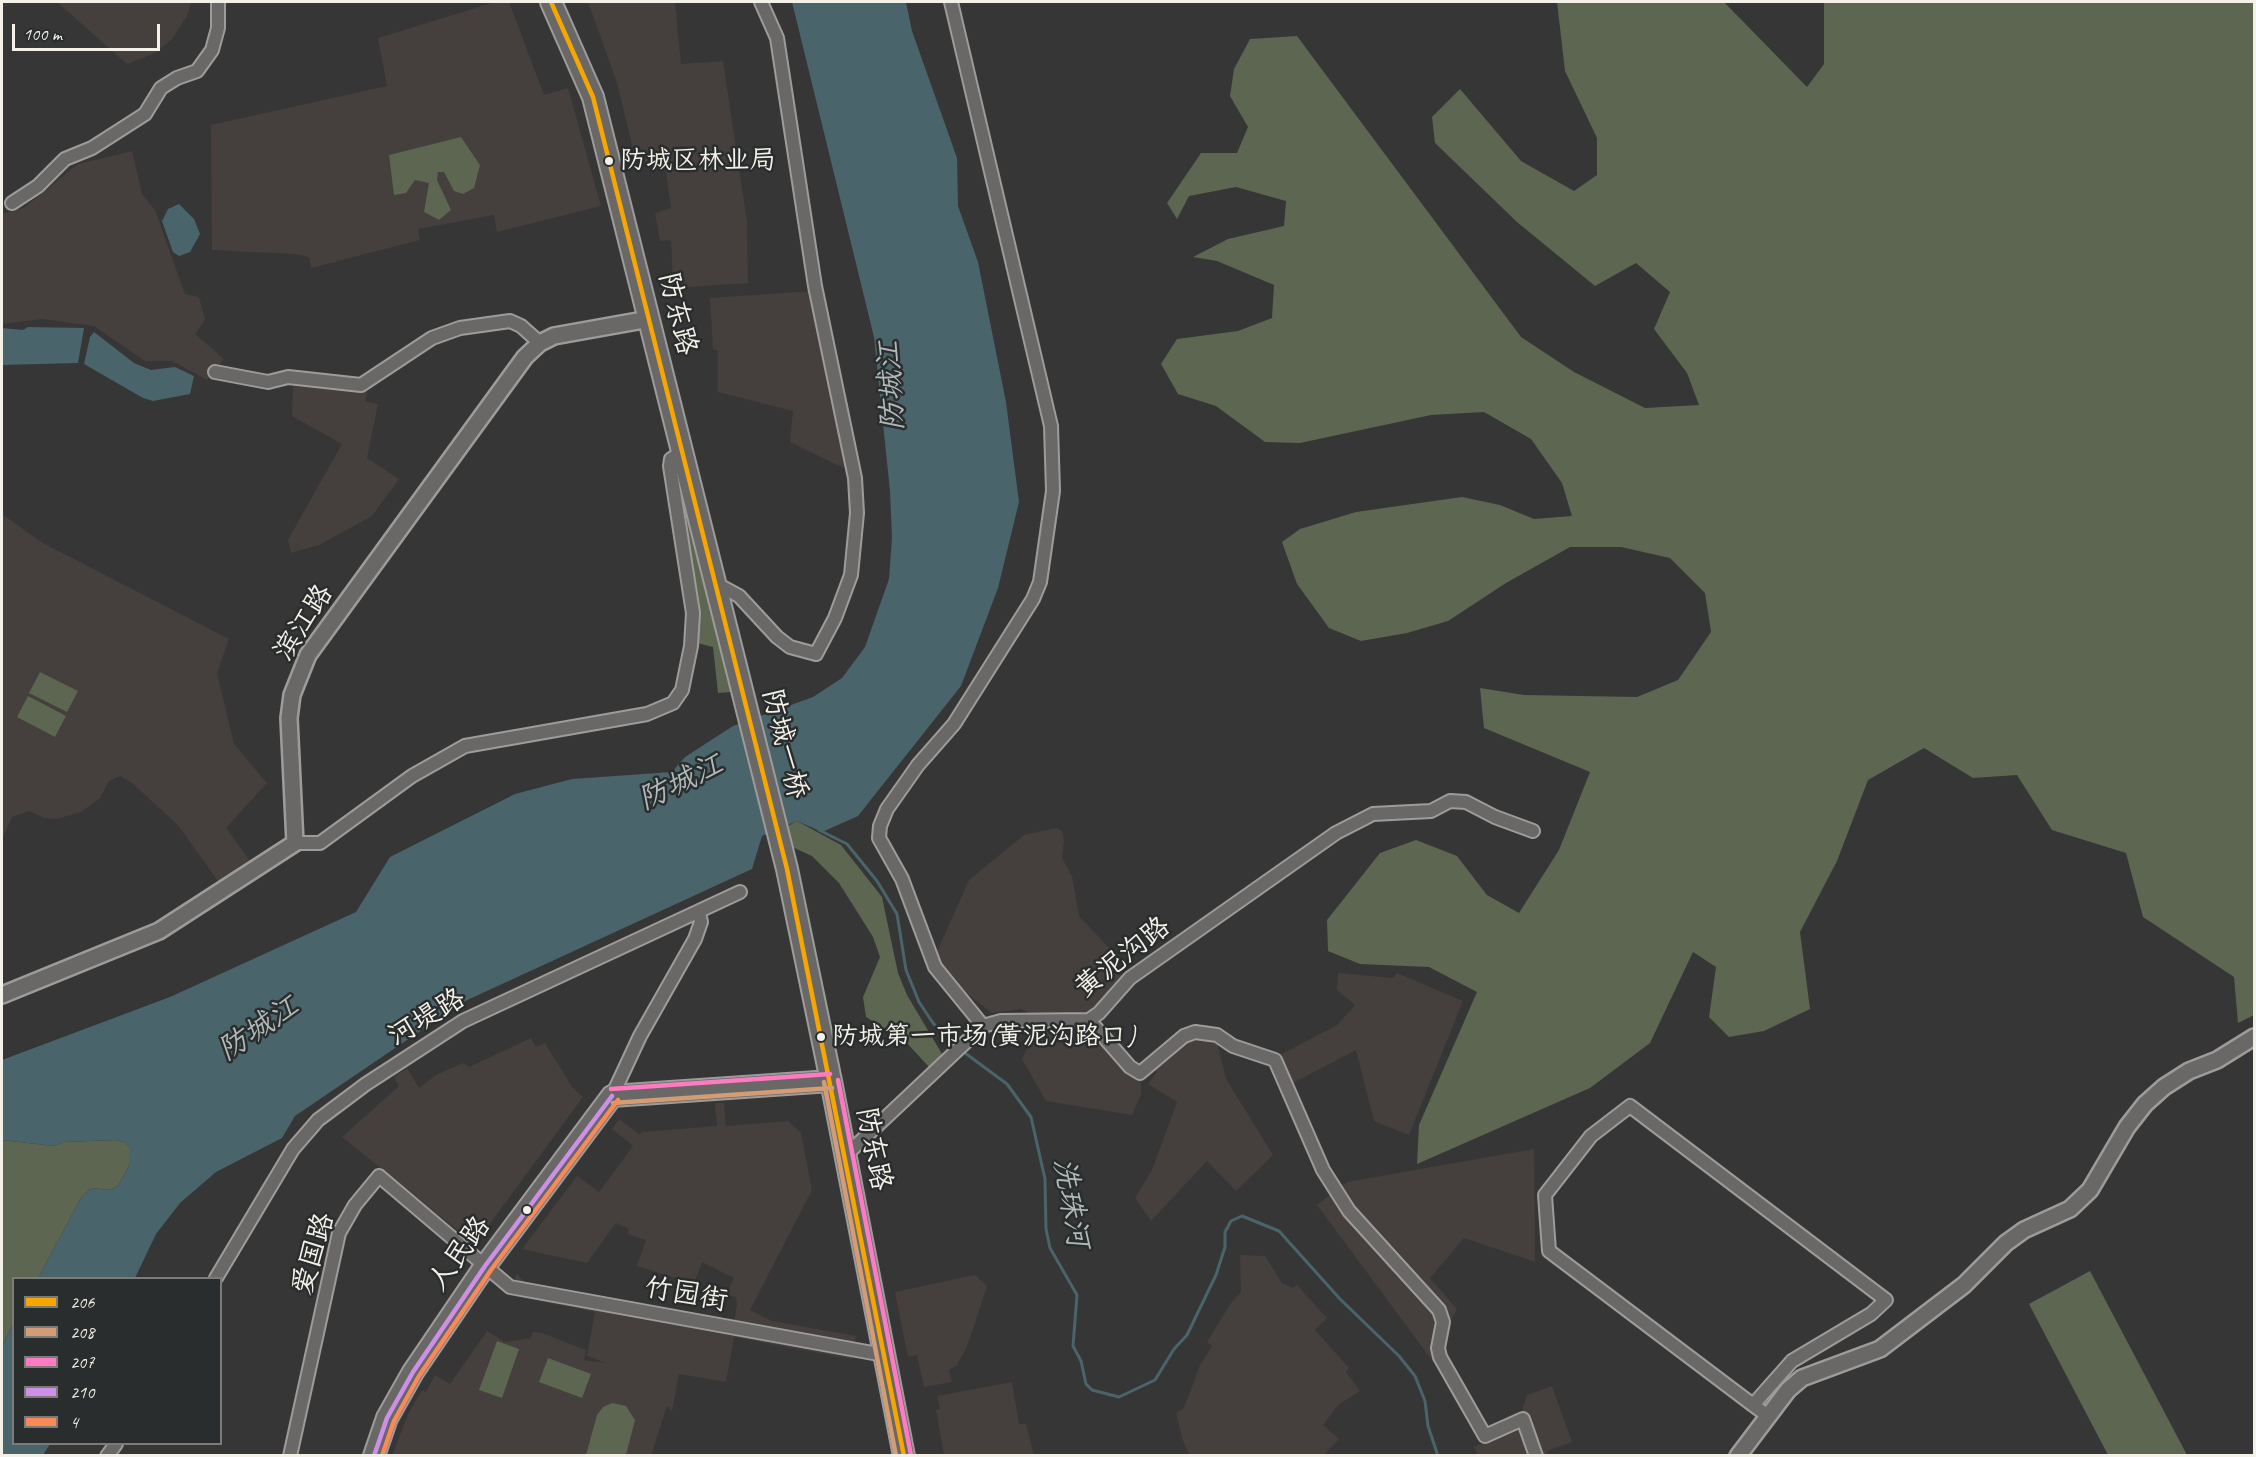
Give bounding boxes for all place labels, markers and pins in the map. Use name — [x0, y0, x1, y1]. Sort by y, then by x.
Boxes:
place label: 防城区林业局 — [620, 145, 776, 177]
marker: 防城区林业局 — [603, 155, 615, 167]
place label: 防城第一市场(黄泥沟路口) — [832, 1021, 1135, 1053]
marker: 防城第一市场(黄泥沟路口) — [815, 1031, 827, 1043]
unlabelled marker — [521, 1204, 533, 1216]

